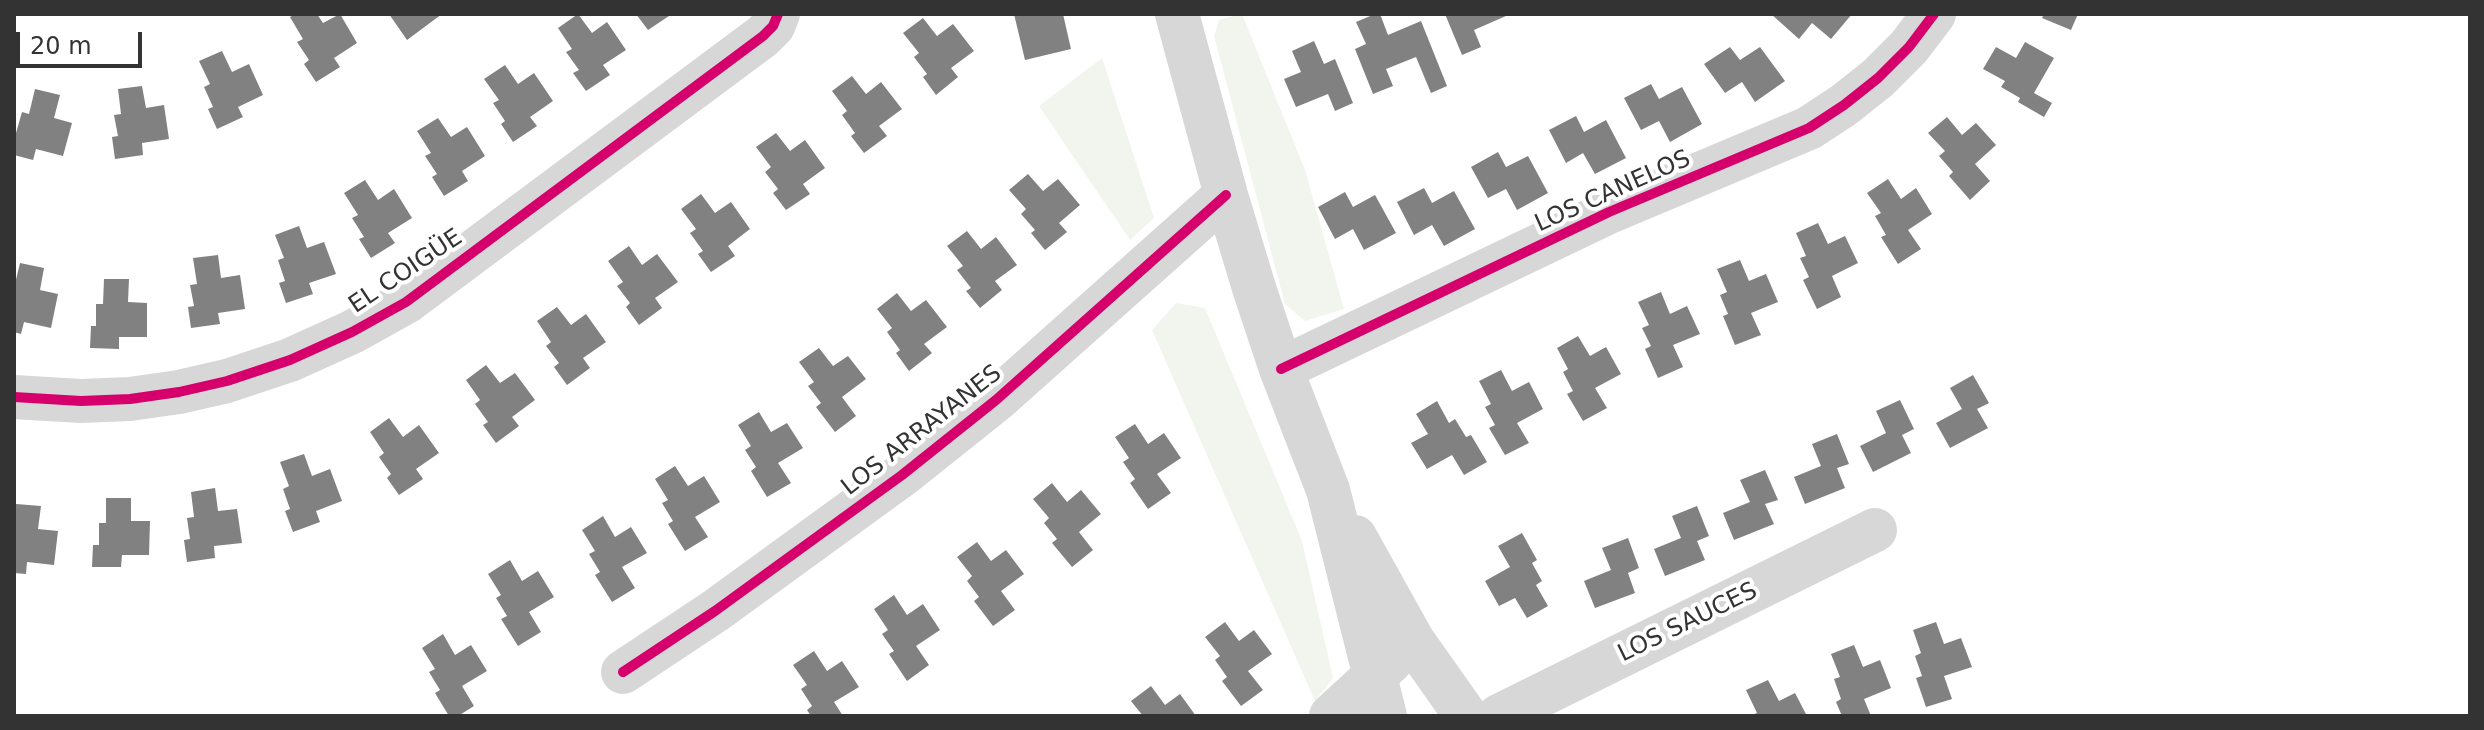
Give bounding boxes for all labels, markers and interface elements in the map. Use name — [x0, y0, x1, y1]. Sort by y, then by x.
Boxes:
scale bar — [20, 16, 146, 66]
text: 20 m — [30, 32, 92, 60]
street label: LOS CANELOS — [1531, 145, 1695, 239]
street label: EL COIGÜE — [344, 224, 468, 320]
street label: LOS ARRAYANES — [836, 360, 1008, 502]
street label: LOS SAUCES — [1614, 577, 1762, 669]

